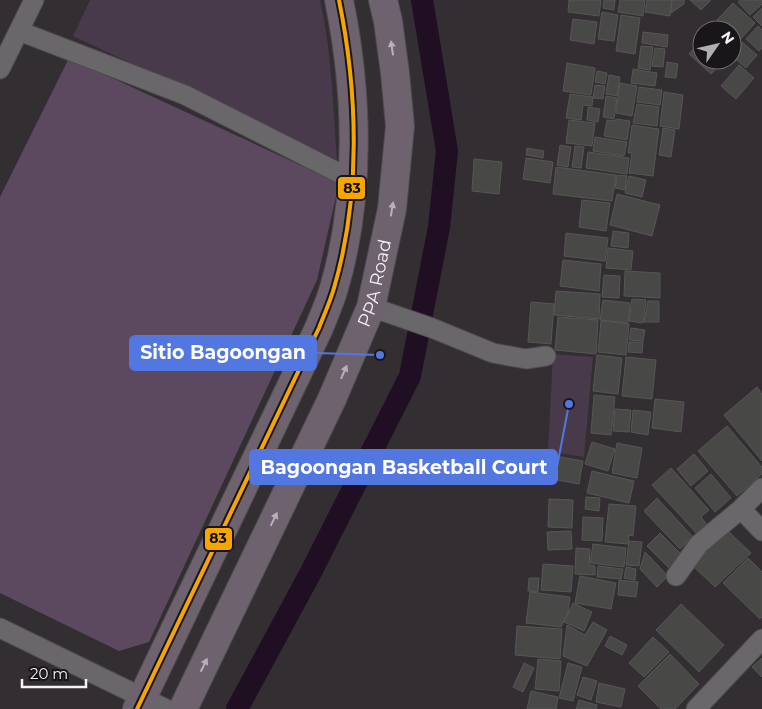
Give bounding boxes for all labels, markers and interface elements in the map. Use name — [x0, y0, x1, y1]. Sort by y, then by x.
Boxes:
north arrow — [692, 20, 742, 70]
text: N — [717, 28, 738, 47]
one-way arrow — [387, 39, 395, 55]
line badge: 83 — [337, 176, 366, 200]
text: 83 — [343, 179, 361, 197]
one-way arrow — [388, 201, 396, 217]
street label: PPA Road — [353, 237, 396, 330]
callout: Sitio Bagoongan — [130, 336, 316, 370]
text: Sitio Bagoongan — [140, 341, 306, 364]
one-way arrow — [340, 365, 348, 379]
callout: Bagoongan Basketball Court — [250, 450, 557, 484]
text: Bagoongan Basketball Court — [261, 456, 547, 479]
one-way arrow — [270, 511, 278, 526]
line badge: 83 — [204, 527, 233, 551]
text: 83 — [209, 529, 227, 547]
scale bar — [22, 656, 86, 688]
one-way arrow — [200, 658, 208, 672]
text: 20 m — [30, 664, 68, 683]

